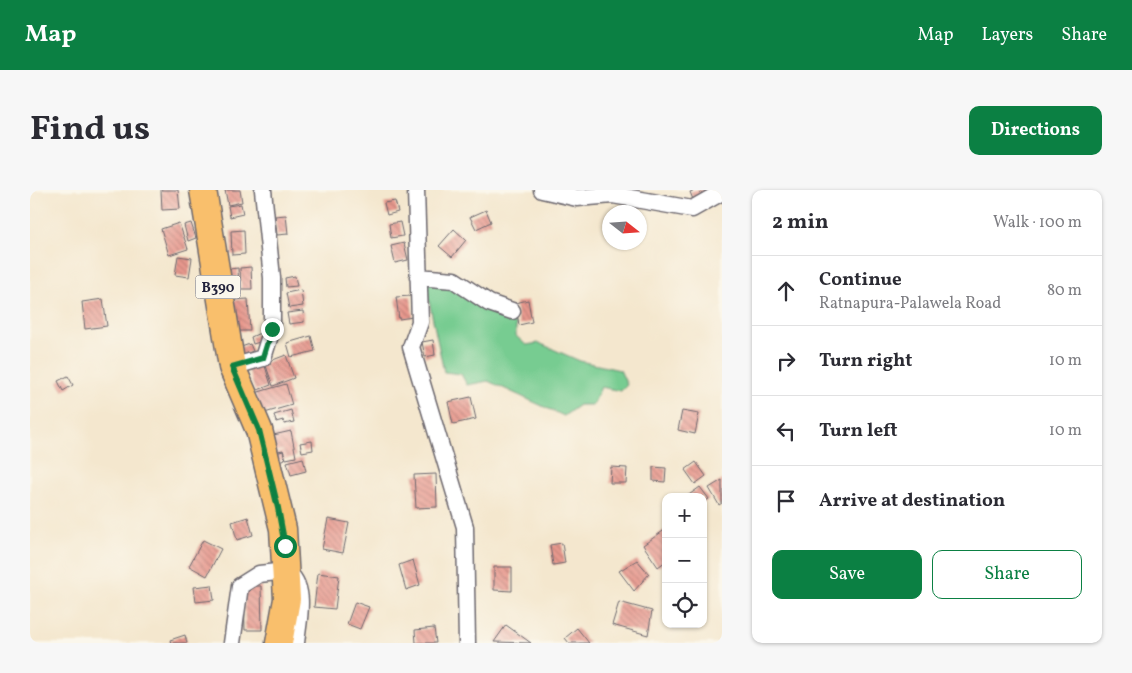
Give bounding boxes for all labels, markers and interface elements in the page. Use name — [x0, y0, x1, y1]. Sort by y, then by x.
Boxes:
text: Map — [25, 18, 76, 52]
text: Map — [917, 23, 953, 48]
text: Layers — [981, 23, 1033, 48]
text: Share — [1061, 23, 1107, 48]
text: Find us — [30, 106, 150, 154]
button: Directions — [969, 106, 1102, 155]
north arrow — [602, 205, 647, 250]
text: 2 min — [772, 208, 829, 237]
text: Walk · 100 m — [993, 212, 1082, 234]
text: Continue — [819, 267, 902, 293]
road number: B390 — [196, 275, 240, 298]
icon: ahead — [772, 277, 800, 305]
text: 80 m — [1047, 280, 1082, 302]
text: Ratnapura-Palawela Road — [819, 293, 1001, 315]
route end — [261, 318, 284, 341]
icon: right — [772, 347, 800, 375]
text: Turn right — [819, 348, 912, 374]
text: 10 m — [1049, 350, 1082, 372]
icon: left — [772, 417, 800, 445]
text: Turn left — [819, 418, 898, 444]
text: 10 m — [1049, 420, 1082, 442]
icon: arrive — [772, 487, 800, 515]
text: Arrive at destination — [819, 488, 1005, 514]
map controls — [662, 493, 707, 628]
button: + — [662, 493, 707, 538]
route start — [274, 535, 297, 558]
button: − — [662, 538, 707, 583]
button: Save — [772, 550, 922, 599]
button: Share — [932, 550, 1082, 599]
button: locate — [662, 583, 707, 628]

